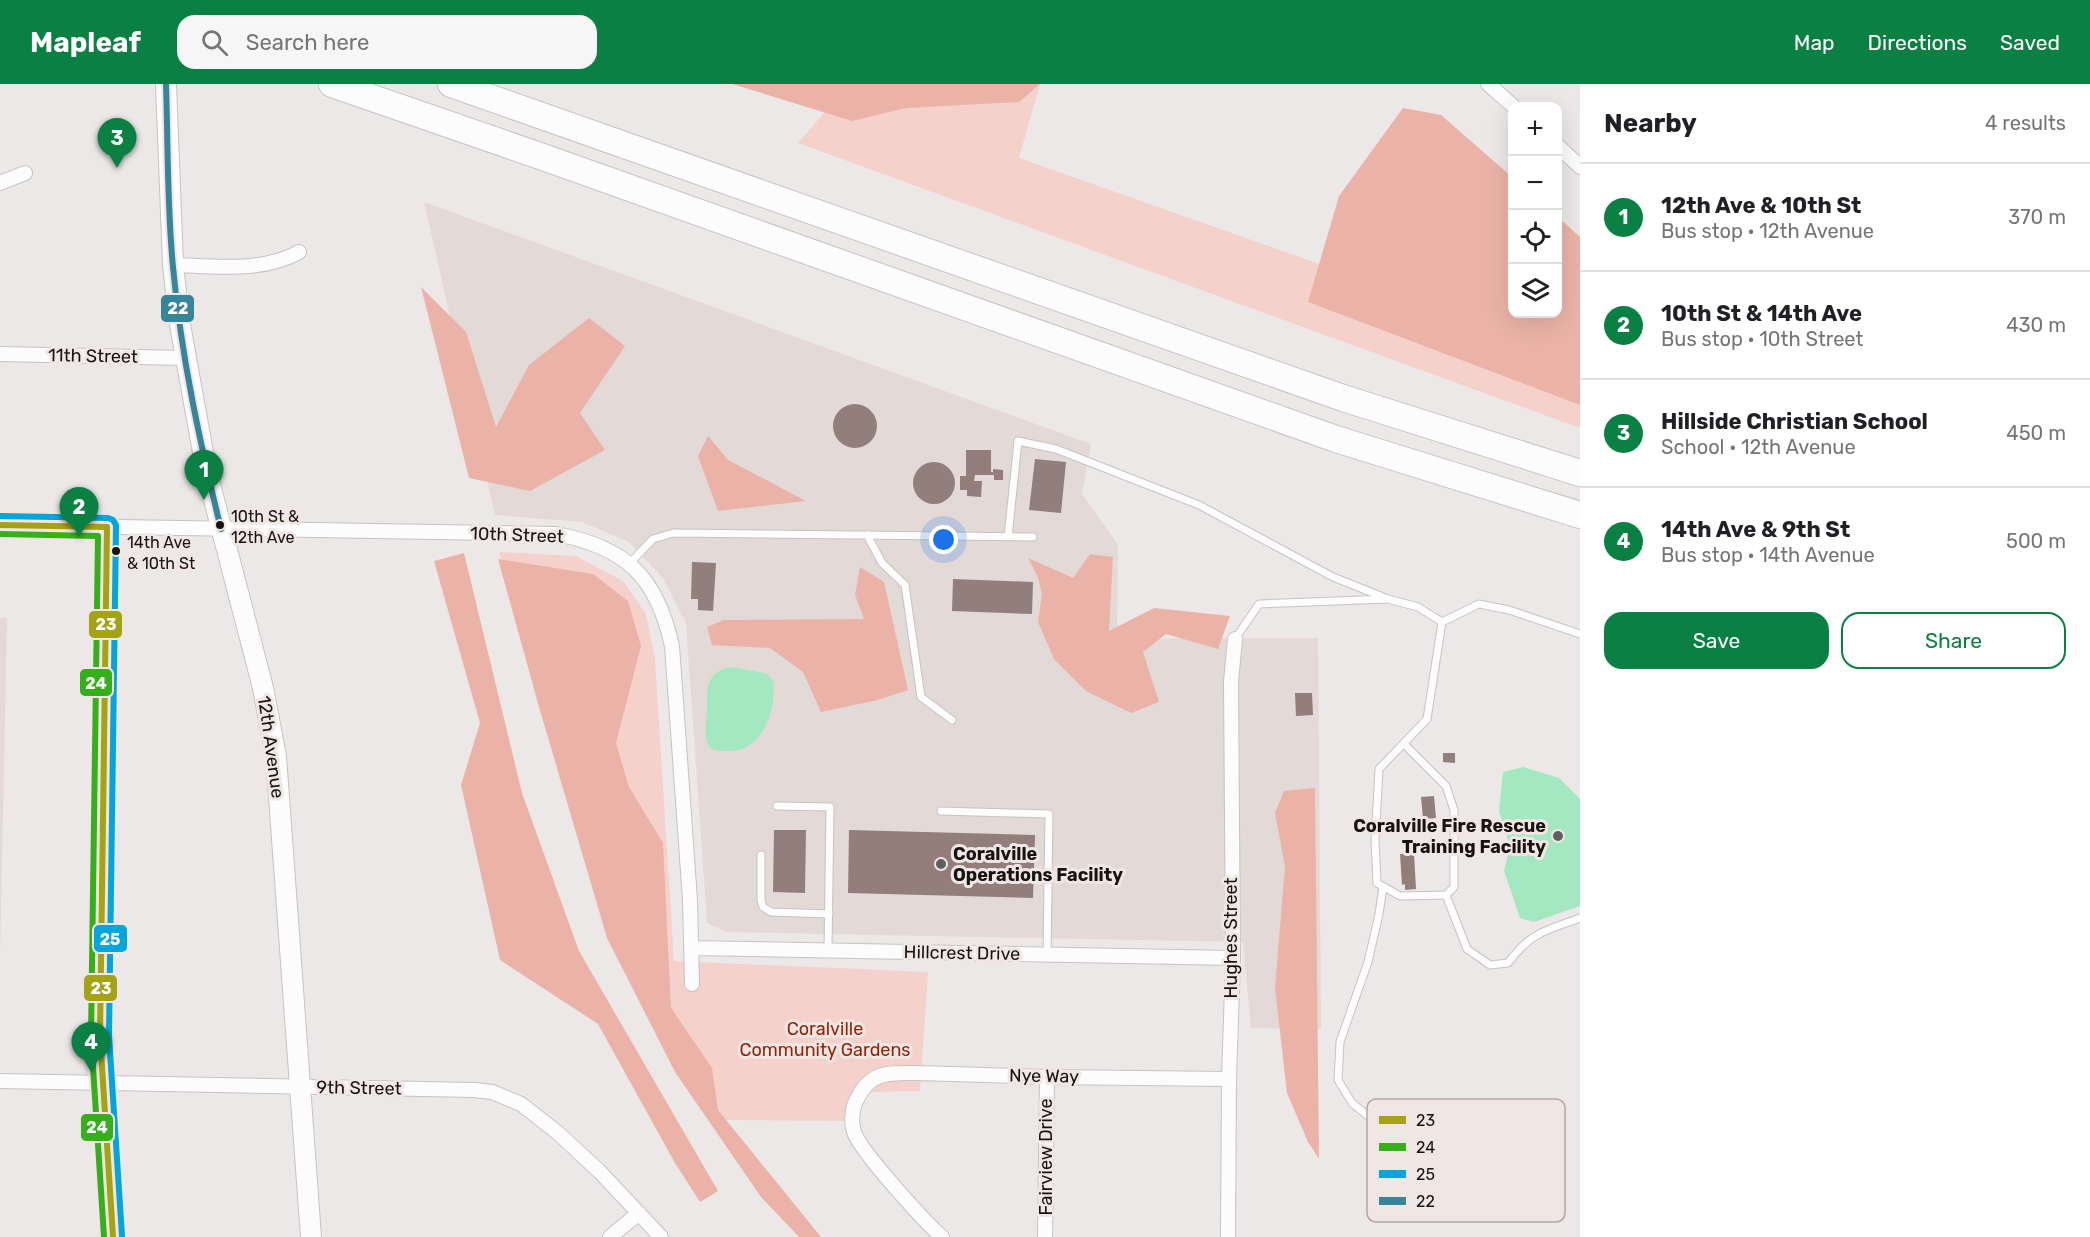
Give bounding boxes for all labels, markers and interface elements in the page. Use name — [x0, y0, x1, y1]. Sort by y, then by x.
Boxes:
search box — [177, 15, 597, 69]
text: Mapleaf — [30, 26, 141, 59]
icon: search — [198, 26, 231, 59]
text: Search here — [246, 29, 369, 56]
text: Map — [1794, 30, 1835, 55]
text: Directions — [1868, 30, 1967, 55]
text: Saved — [2000, 30, 2060, 55]
map controls — [1508, 102, 1562, 318]
button: + — [1508, 102, 1562, 156]
text: Nearby — [1604, 108, 1697, 139]
text: 4 results — [1985, 111, 2066, 135]
pin: 3 — [98, 118, 136, 168]
button: − — [1508, 156, 1562, 210]
text: 12th Ave & 10th St — [1661, 192, 1861, 219]
text: 1 — [1619, 205, 1628, 229]
text: 370 m — [2008, 205, 2066, 229]
button: locate — [1508, 210, 1562, 264]
text: Bus stop · 12th Avenue — [1661, 219, 1874, 243]
button: layers — [1508, 264, 1562, 318]
line badge: 22 — [160, 294, 195, 323]
text: 22 — [168, 299, 188, 318]
text: 10th St & 14th Ave — [1661, 300, 1862, 327]
text: 2 — [1617, 313, 1630, 337]
text: 430 m — [2006, 313, 2066, 337]
text: Bus stop · 10th Street — [1661, 327, 1863, 351]
street label: 11th Street — [48, 344, 138, 368]
text: Hillside Christian School — [1661, 408, 1928, 435]
text: 3 — [1617, 421, 1630, 445]
text: 450 m — [2006, 421, 2066, 445]
text: School · 12th Avenue — [1661, 435, 1856, 459]
pin: 1 — [184, 450, 224, 500]
pin: 2 — [60, 488, 98, 537]
place label: 10th St & 12th Ave — [231, 507, 299, 547]
text: 14th Ave & 9th St — [1661, 516, 1850, 543]
marker: 10th St & 12th Ave — [214, 519, 226, 531]
street label: 10th Street — [470, 522, 564, 548]
your location — [929, 525, 958, 554]
text: 4 — [1617, 529, 1630, 553]
text: 500 m — [2006, 529, 2066, 553]
place label: 14th Ave & 10th St — [127, 533, 195, 573]
text: Bus stop · 14th Avenue — [1661, 543, 1875, 567]
marker: 14th Ave & 10th St — [110, 545, 122, 557]
line badge: 23 — [88, 610, 123, 639]
button: Save — [1604, 612, 1829, 669]
button: Share — [1841, 612, 2066, 669]
text: 23 — [96, 615, 116, 634]
line badge: 24 — [79, 668, 113, 697]
text: 24 — [85, 674, 107, 693]
street label: 12th Avenue — [253, 694, 289, 800]
place label: Coralville Fire Rescue Training Facility — [1353, 815, 1546, 858]
marker: Coralville Fire Rescue Training Facility — [1551, 829, 1565, 843]
place label: Coralville Operations Facility — [953, 843, 1123, 886]
marker: Coralville Operations Facility — [934, 857, 948, 871]
street label: Hughes Street — [1220, 877, 1242, 999]
line badge: 25 — [93, 924, 128, 953]
text: 25 — [100, 930, 120, 949]
street label: Hillcrest Drive — [904, 941, 1020, 965]
line badge: 23 — [83, 974, 118, 1002]
text: 23 — [91, 979, 111, 998]
park label: Coralville Community Gardens — [739, 1018, 911, 1061]
pin: 4 — [72, 1022, 110, 1072]
street label: Nye Way — [1009, 1064, 1079, 1088]
street label: 9th Street — [316, 1076, 402, 1100]
street label: Fairview Drive — [1035, 1098, 1057, 1216]
legend — [1367, 1099, 1565, 1222]
text: 23 — [1416, 1111, 1435, 1130]
line badge: 24 — [80, 1113, 114, 1142]
text: 24 — [86, 1118, 108, 1137]
text: 24 — [1416, 1138, 1435, 1157]
text: 25 — [1416, 1165, 1435, 1184]
text: 22 — [1416, 1192, 1435, 1211]

